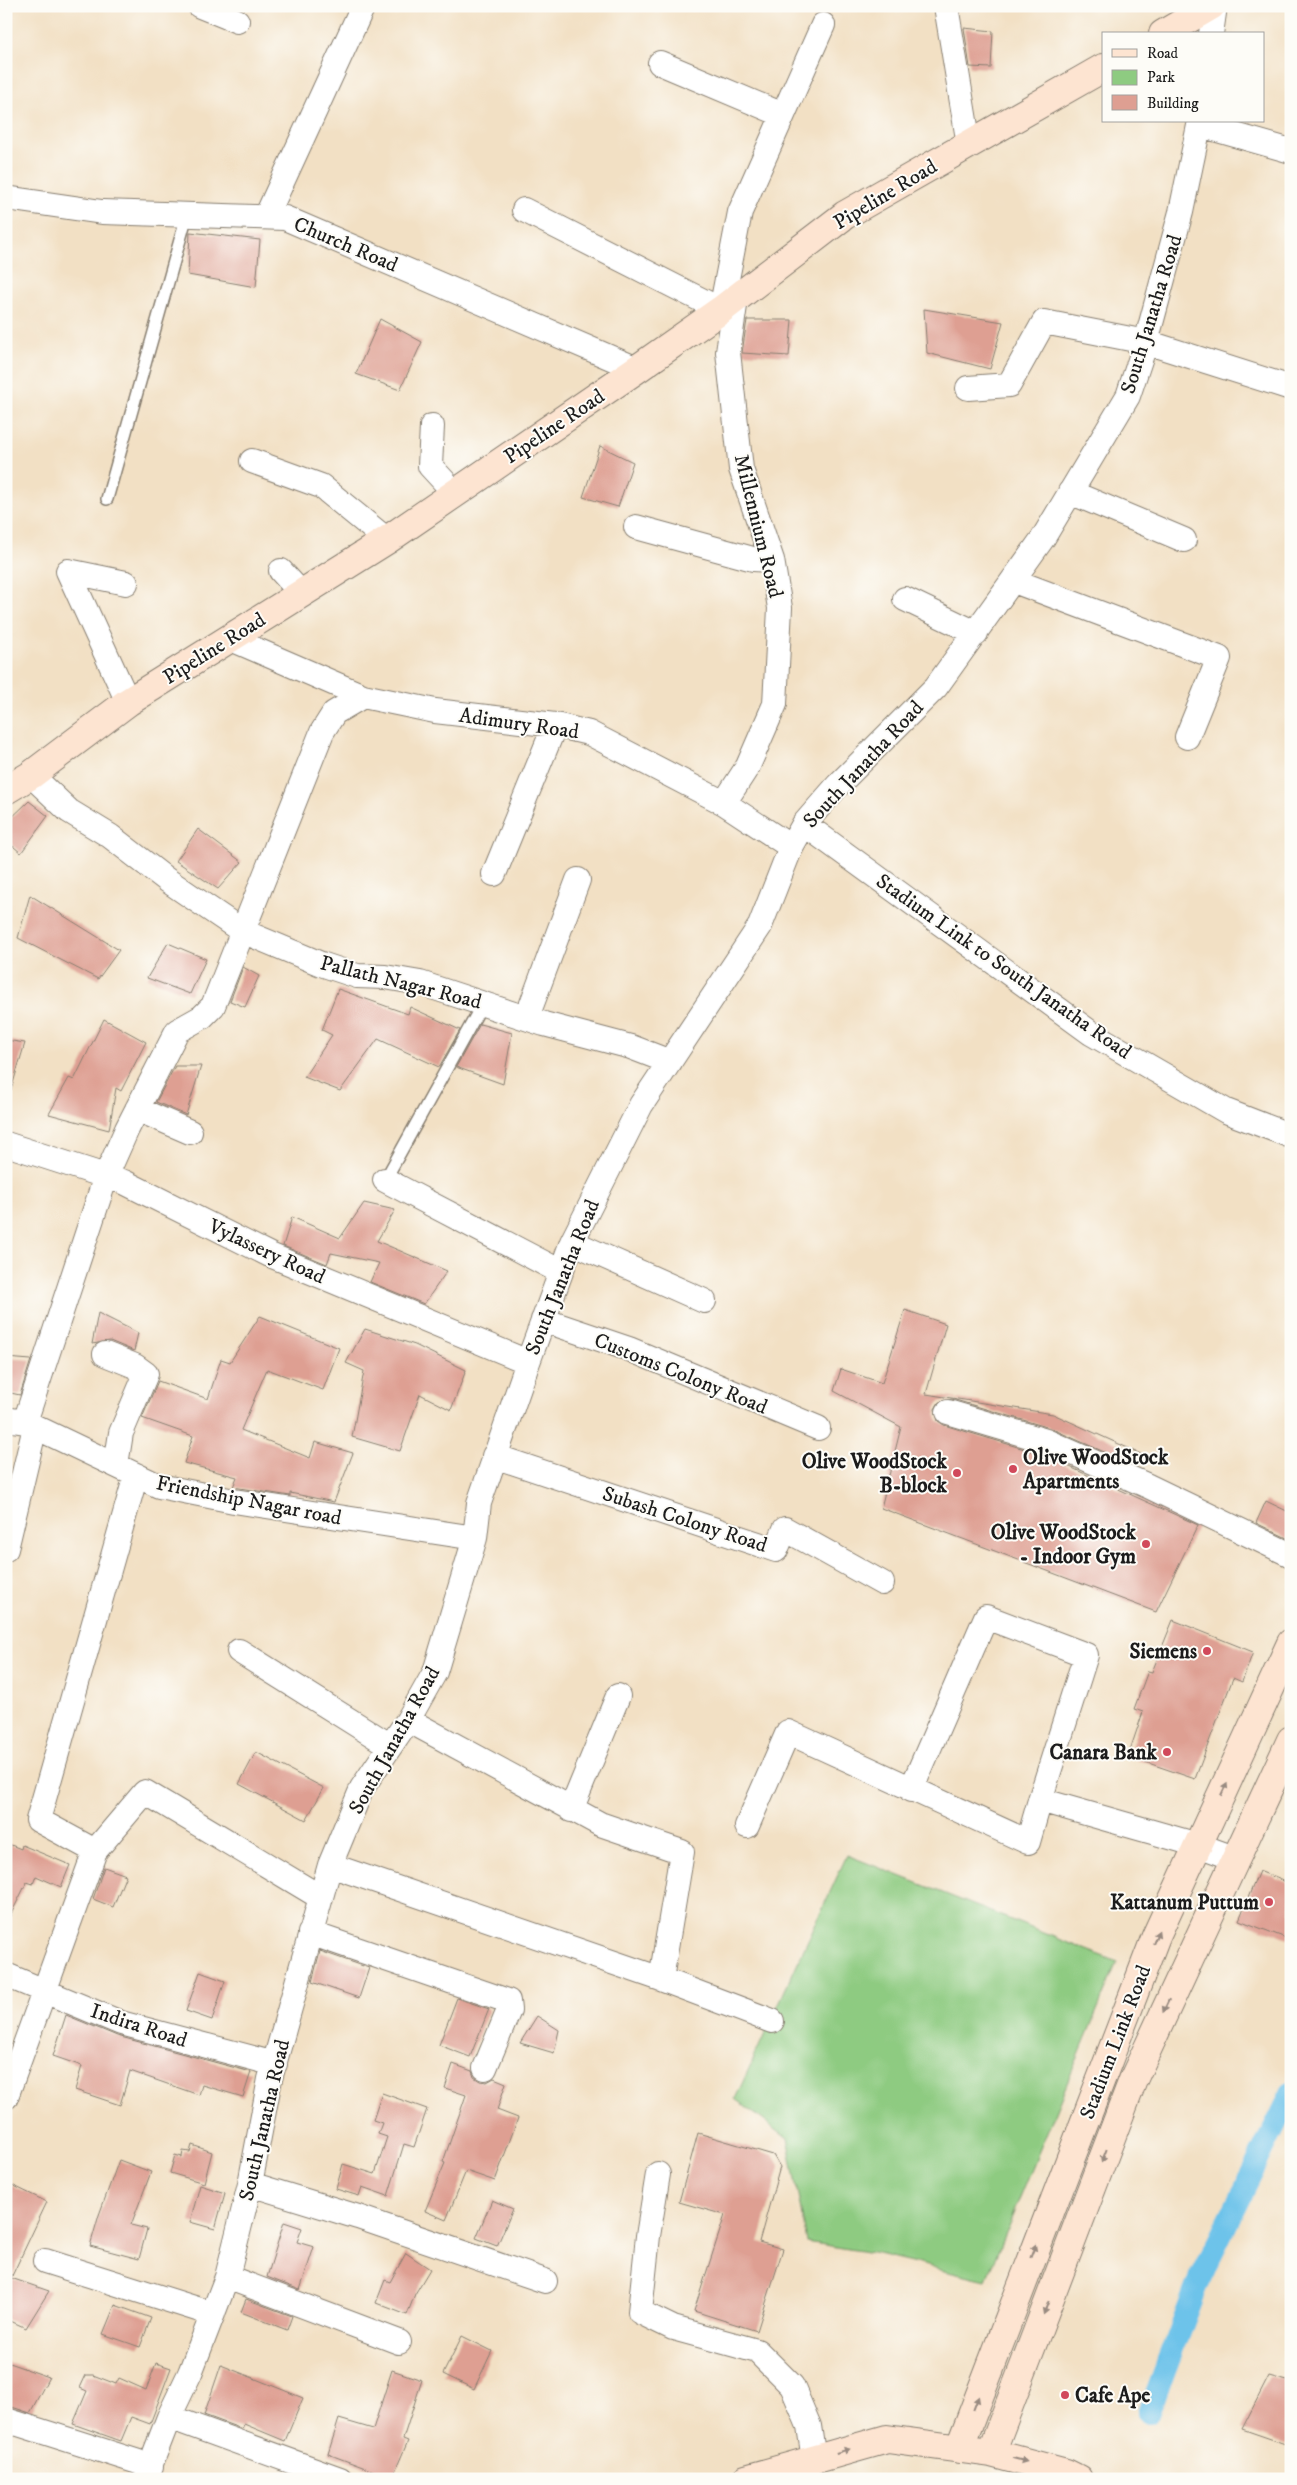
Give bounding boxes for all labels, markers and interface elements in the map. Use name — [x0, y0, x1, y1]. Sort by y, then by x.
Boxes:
legend — [1102, 32, 1264, 122]
text: Road — [1147, 44, 1179, 63]
text: Park — [1147, 68, 1176, 87]
text: Building — [1147, 94, 1199, 113]
street label: Pipeline Road — [829, 154, 942, 236]
street label: Church Road — [290, 211, 402, 279]
street label: South Janatha Road — [1115, 231, 1189, 397]
street label: Pipeline Road — [499, 383, 610, 470]
street label: Millennium Road — [728, 452, 789, 601]
street label: Pipeline Road — [158, 607, 271, 691]
street label: South Janatha Road — [798, 695, 930, 834]
street label: Adimury Road — [457, 703, 581, 745]
street label: Stadium Link to South Janatha Road — [871, 868, 1137, 1065]
street label: Pallath Nagar Road — [317, 950, 485, 1016]
street label: South Janatha Road — [520, 1196, 606, 1359]
street label: Vylassery Road — [203, 1213, 330, 1291]
street label: Customs Colony Road — [590, 1327, 772, 1421]
place label: Olive WoodStock Apartments — [1022, 1445, 1169, 1495]
place label: Olive WoodStock B-block — [802, 1449, 948, 1499]
marker: Olive WoodStock Apartments — [1007, 1463, 1019, 1475]
marker: Olive WoodStock B-block — [951, 1467, 963, 1479]
street label: Friendship Nagar road — [154, 1470, 344, 1532]
street label: Subash Colony Road — [599, 1481, 771, 1559]
place label: Olive WoodStock - Indoor Gym — [991, 1520, 1137, 1570]
marker: Olive WoodStock - Indoor Gym — [1140, 1538, 1152, 1550]
place label: Siemens — [1129, 1639, 1197, 1665]
marker: Siemens — [1201, 1645, 1213, 1657]
street label: South Janatha Road — [344, 1662, 446, 1819]
place label: Canara Bank — [1049, 1740, 1158, 1766]
marker: Canara Bank — [1161, 1746, 1173, 1758]
one-way arrow — [1220, 1782, 1228, 1796]
place label: Kattanum Puttum — [1110, 1890, 1259, 1916]
marker: Kattanum Puttum — [1263, 1896, 1275, 1908]
one-way arrow — [1152, 1930, 1160, 1944]
street label: Stadium Link Road — [1075, 1961, 1157, 2123]
street label: Indira Road — [87, 1998, 191, 2054]
one-way arrow — [1162, 1999, 1170, 2013]
street label: South Janatha Road — [234, 2036, 296, 2204]
one-way arrow — [1100, 2148, 1107, 2163]
one-way arrow — [1030, 2244, 1038, 2258]
one-way arrow — [1042, 2300, 1049, 2315]
place label: Cafe Ape — [1075, 2383, 1151, 2409]
marker: Cafe Ape — [1059, 2389, 1071, 2401]
one-way arrow — [972, 2395, 980, 2410]
one-way arrow — [836, 2447, 851, 2455]
one-way arrow — [1012, 2457, 1027, 2465]

